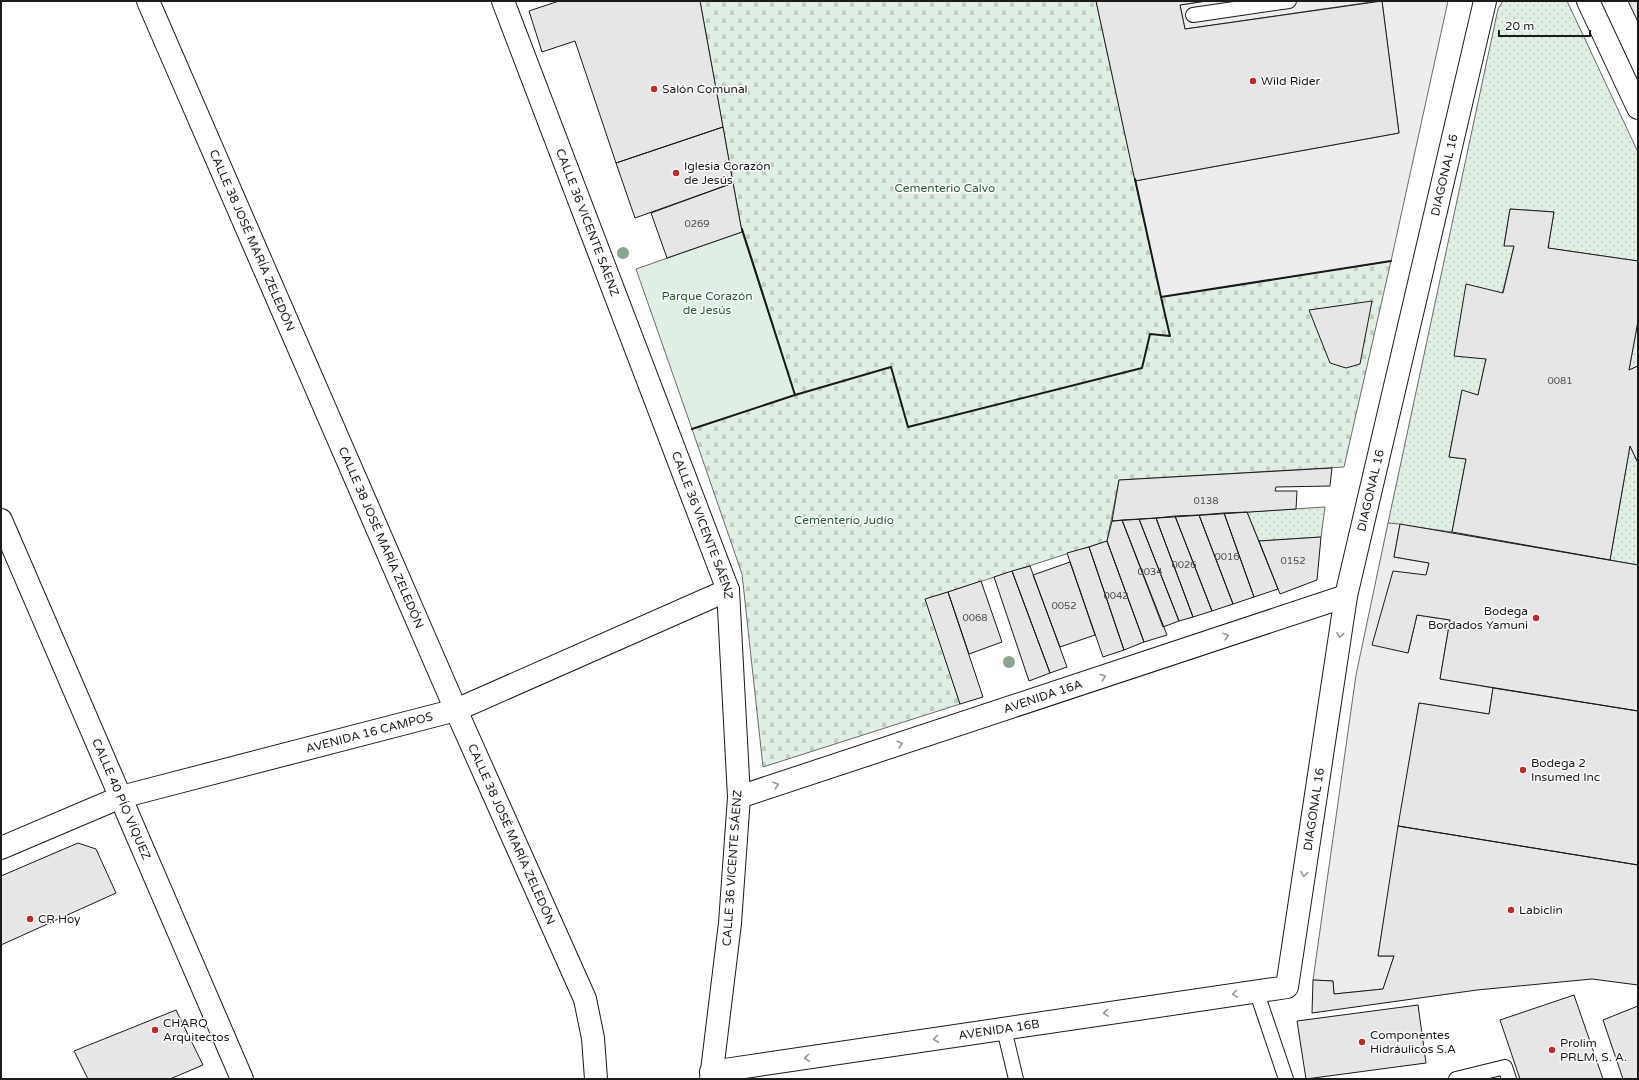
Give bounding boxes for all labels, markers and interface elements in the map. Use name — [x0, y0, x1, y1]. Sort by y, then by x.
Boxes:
scale bar — [1499, 12, 1590, 38]
text: 20 m — [1505, 19, 1534, 33]
place label: Wild Rider — [1261, 74, 1321, 88]
marker: Wild Rider — [1248, 76, 1258, 86]
place label: Salón Comunal — [662, 82, 748, 96]
marker: Salón Comunal — [649, 84, 659, 94]
street label: DIAGONAL 16 — [1428, 133, 1461, 217]
street label: CALLE 38 JOSÉ MARÍA ZELEDÓN — [206, 147, 298, 333]
street label: CALLE 36 VICENTE SÁENZ — [553, 147, 622, 299]
place label: Iglesia Corazón de Jesús — [684, 159, 771, 187]
marker: Iglesia Corazón de Jesús — [671, 168, 681, 178]
park label: Cementerio Calvo — [895, 181, 995, 195]
house number: 0269 — [684, 218, 710, 230]
park label: Parque Corazón de Jesús — [661, 289, 753, 317]
house number: 0081 — [1547, 375, 1573, 387]
street label: CALLE 38 JOSÉ MARÍA ZELEDÓN — [336, 445, 427, 630]
street label: DIAGONAL 16 — [1354, 448, 1387, 533]
street label: CALLE 36 VICENTE SÁENZ — [669, 449, 735, 600]
house number: 0138 — [1193, 495, 1219, 507]
park label: Cementerio Judío — [794, 513, 894, 527]
house number: 0016 — [1214, 551, 1240, 563]
house number: 0152 — [1280, 555, 1306, 567]
house number: 0026 — [1171, 559, 1197, 571]
house number: 0034 — [1137, 566, 1163, 578]
house number: 0042 — [1103, 590, 1129, 602]
house number: 0052 — [1051, 600, 1077, 612]
place label: Bodega Bordados Yamuni — [1428, 604, 1528, 632]
house number: 0068 — [962, 612, 988, 624]
marker: Bodega Bordados Yamuni — [1531, 613, 1541, 623]
one-way arrow — [1223, 632, 1230, 641]
one-way arrow — [1336, 632, 1345, 638]
one-way arrow — [1099, 673, 1106, 682]
street label: AVENIDA 16A — [1001, 677, 1084, 716]
street label: AVENIDA 16 CAMPOS — [304, 709, 434, 756]
street label: CALLE 40 PÍO VÍQUEZ — [89, 736, 154, 862]
one-way arrow — [896, 740, 903, 749]
street label: CALLE 38 JOSÉ MARÍA ZELEDÓN — [465, 742, 558, 927]
place label: Bodega 2 Insumed Inc — [1531, 756, 1600, 784]
marker: Bodega 2 Insumed Inc — [1518, 765, 1528, 775]
street label: DIAGONAL 16 — [1301, 767, 1327, 852]
one-way arrow — [773, 781, 780, 790]
street label: CALLE 36 VICENTE SÁENZ — [720, 789, 744, 947]
one-way arrow — [1300, 871, 1309, 877]
place label: Labiclin — [1519, 903, 1563, 917]
marker: Labiclin — [1506, 905, 1516, 915]
place label: CR Hoy — [38, 912, 81, 926]
marker: CR Hoy — [25, 914, 35, 924]
one-way arrow — [1231, 989, 1238, 998]
one-way arrow — [1103, 1008, 1109, 1017]
place label: CHARQ Arquitectos — [163, 1016, 230, 1044]
street label: AVENIDA 16B — [957, 1017, 1040, 1042]
marker: CHARQ Arquitectos — [150, 1025, 160, 1035]
place label: Componentes Hidráulicos S.A — [1370, 1028, 1456, 1056]
one-way arrow — [933, 1034, 939, 1043]
place label: Prolim PRLM, S. A. — [1560, 1036, 1627, 1064]
marker: Componentes Hidráulicos S.A — [1357, 1037, 1367, 1047]
marker: Prolim PRLM, S. A. — [1547, 1045, 1557, 1055]
one-way arrow — [804, 1053, 810, 1062]

